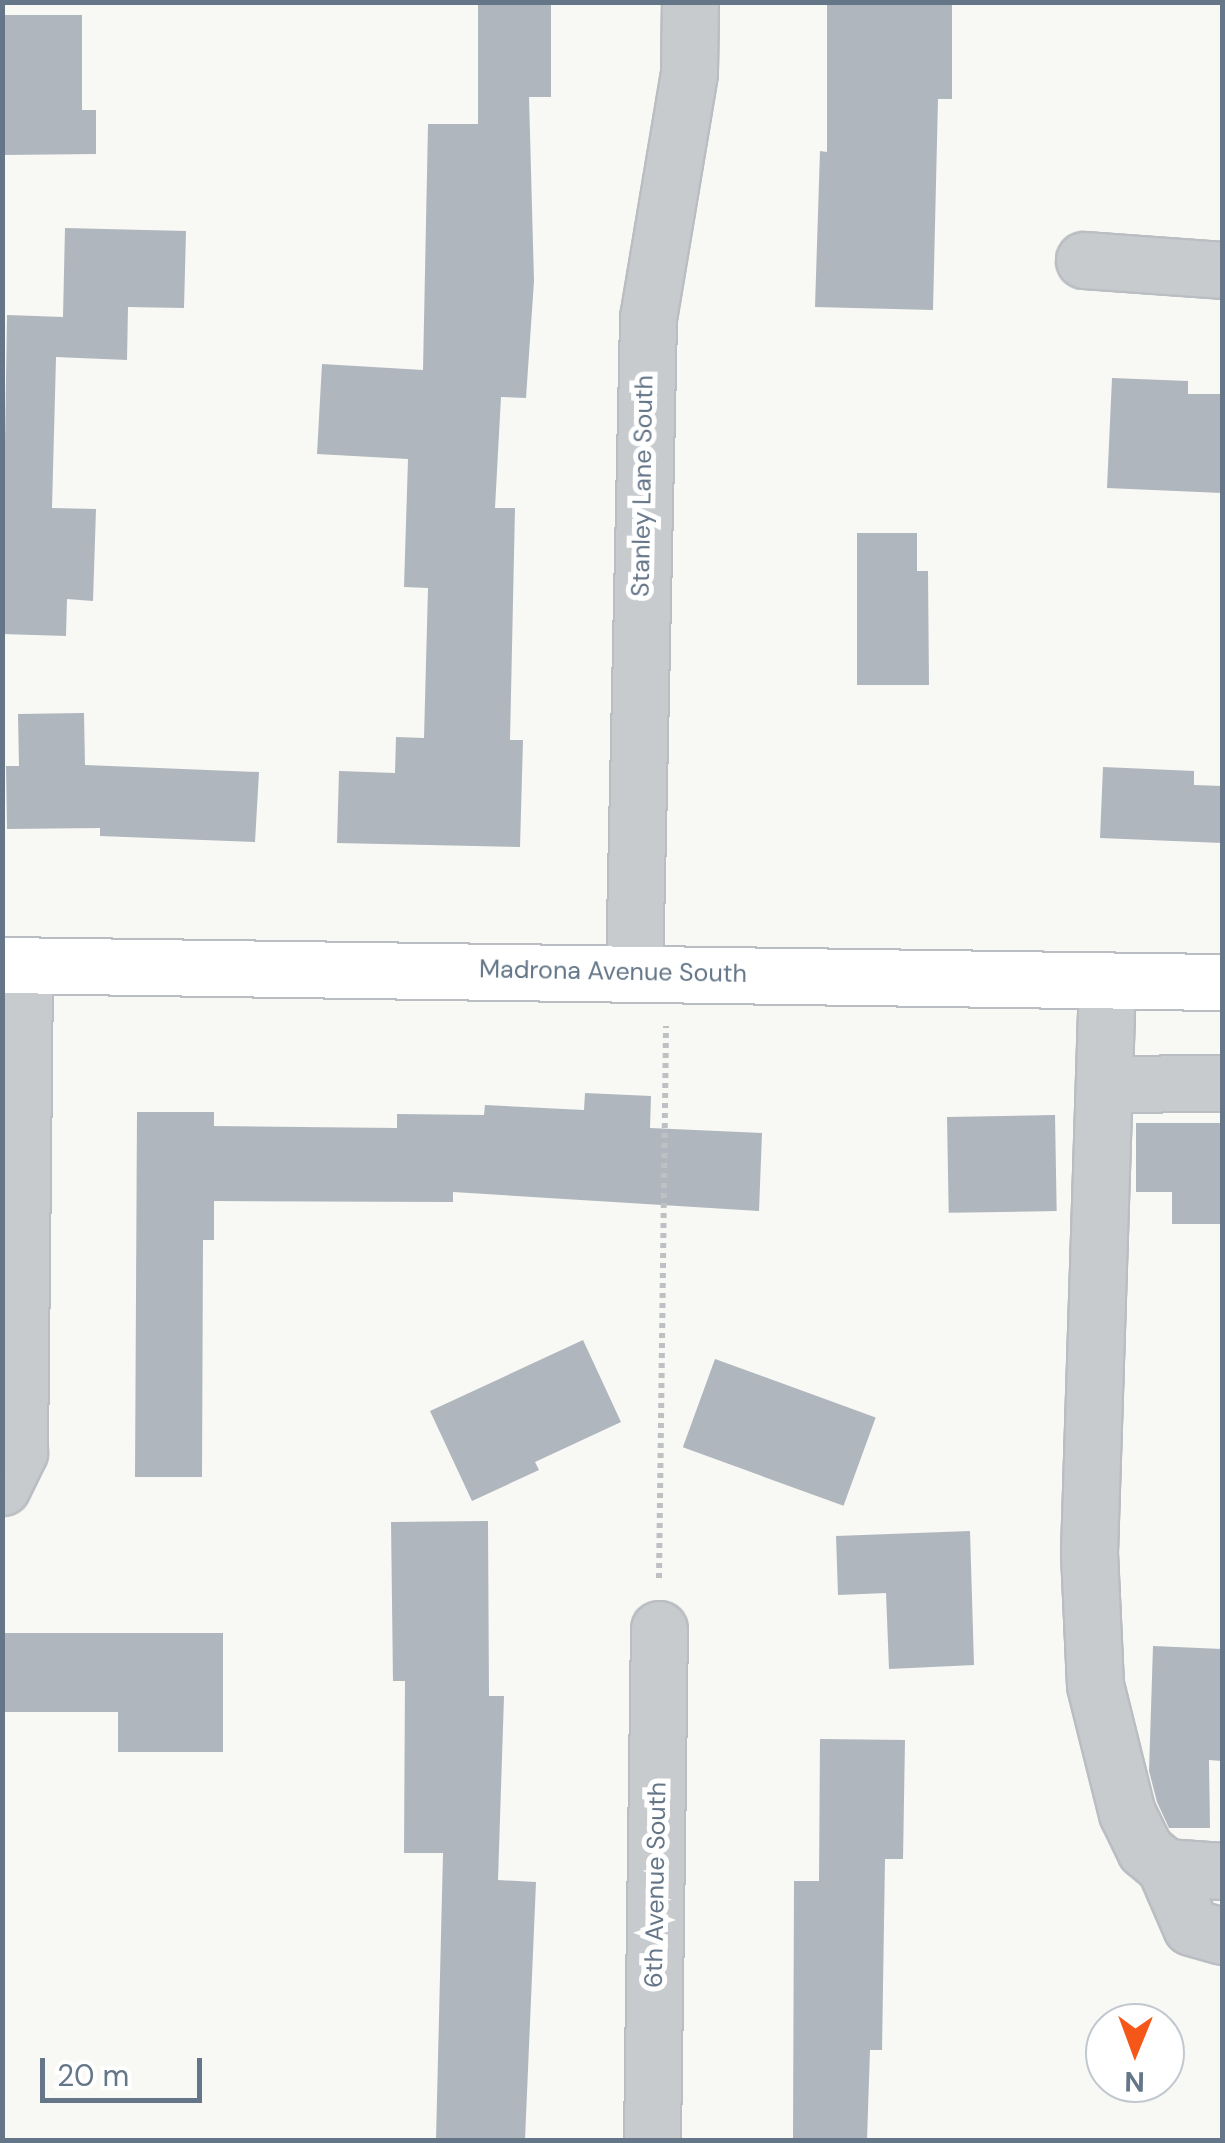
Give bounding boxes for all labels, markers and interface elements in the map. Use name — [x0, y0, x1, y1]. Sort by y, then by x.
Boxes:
street label: Stanley Lane South — [626, 375, 660, 597]
street label: Madrona Avenue South — [479, 955, 747, 989]
street label: 6th Avenue South — [639, 1782, 673, 1988]
north arrow — [1085, 2003, 1185, 2103]
scale bar — [45, 2038, 208, 2100]
text: 20 m — [57, 2056, 129, 2095]
text: N — [1124, 2063, 1145, 2100]

